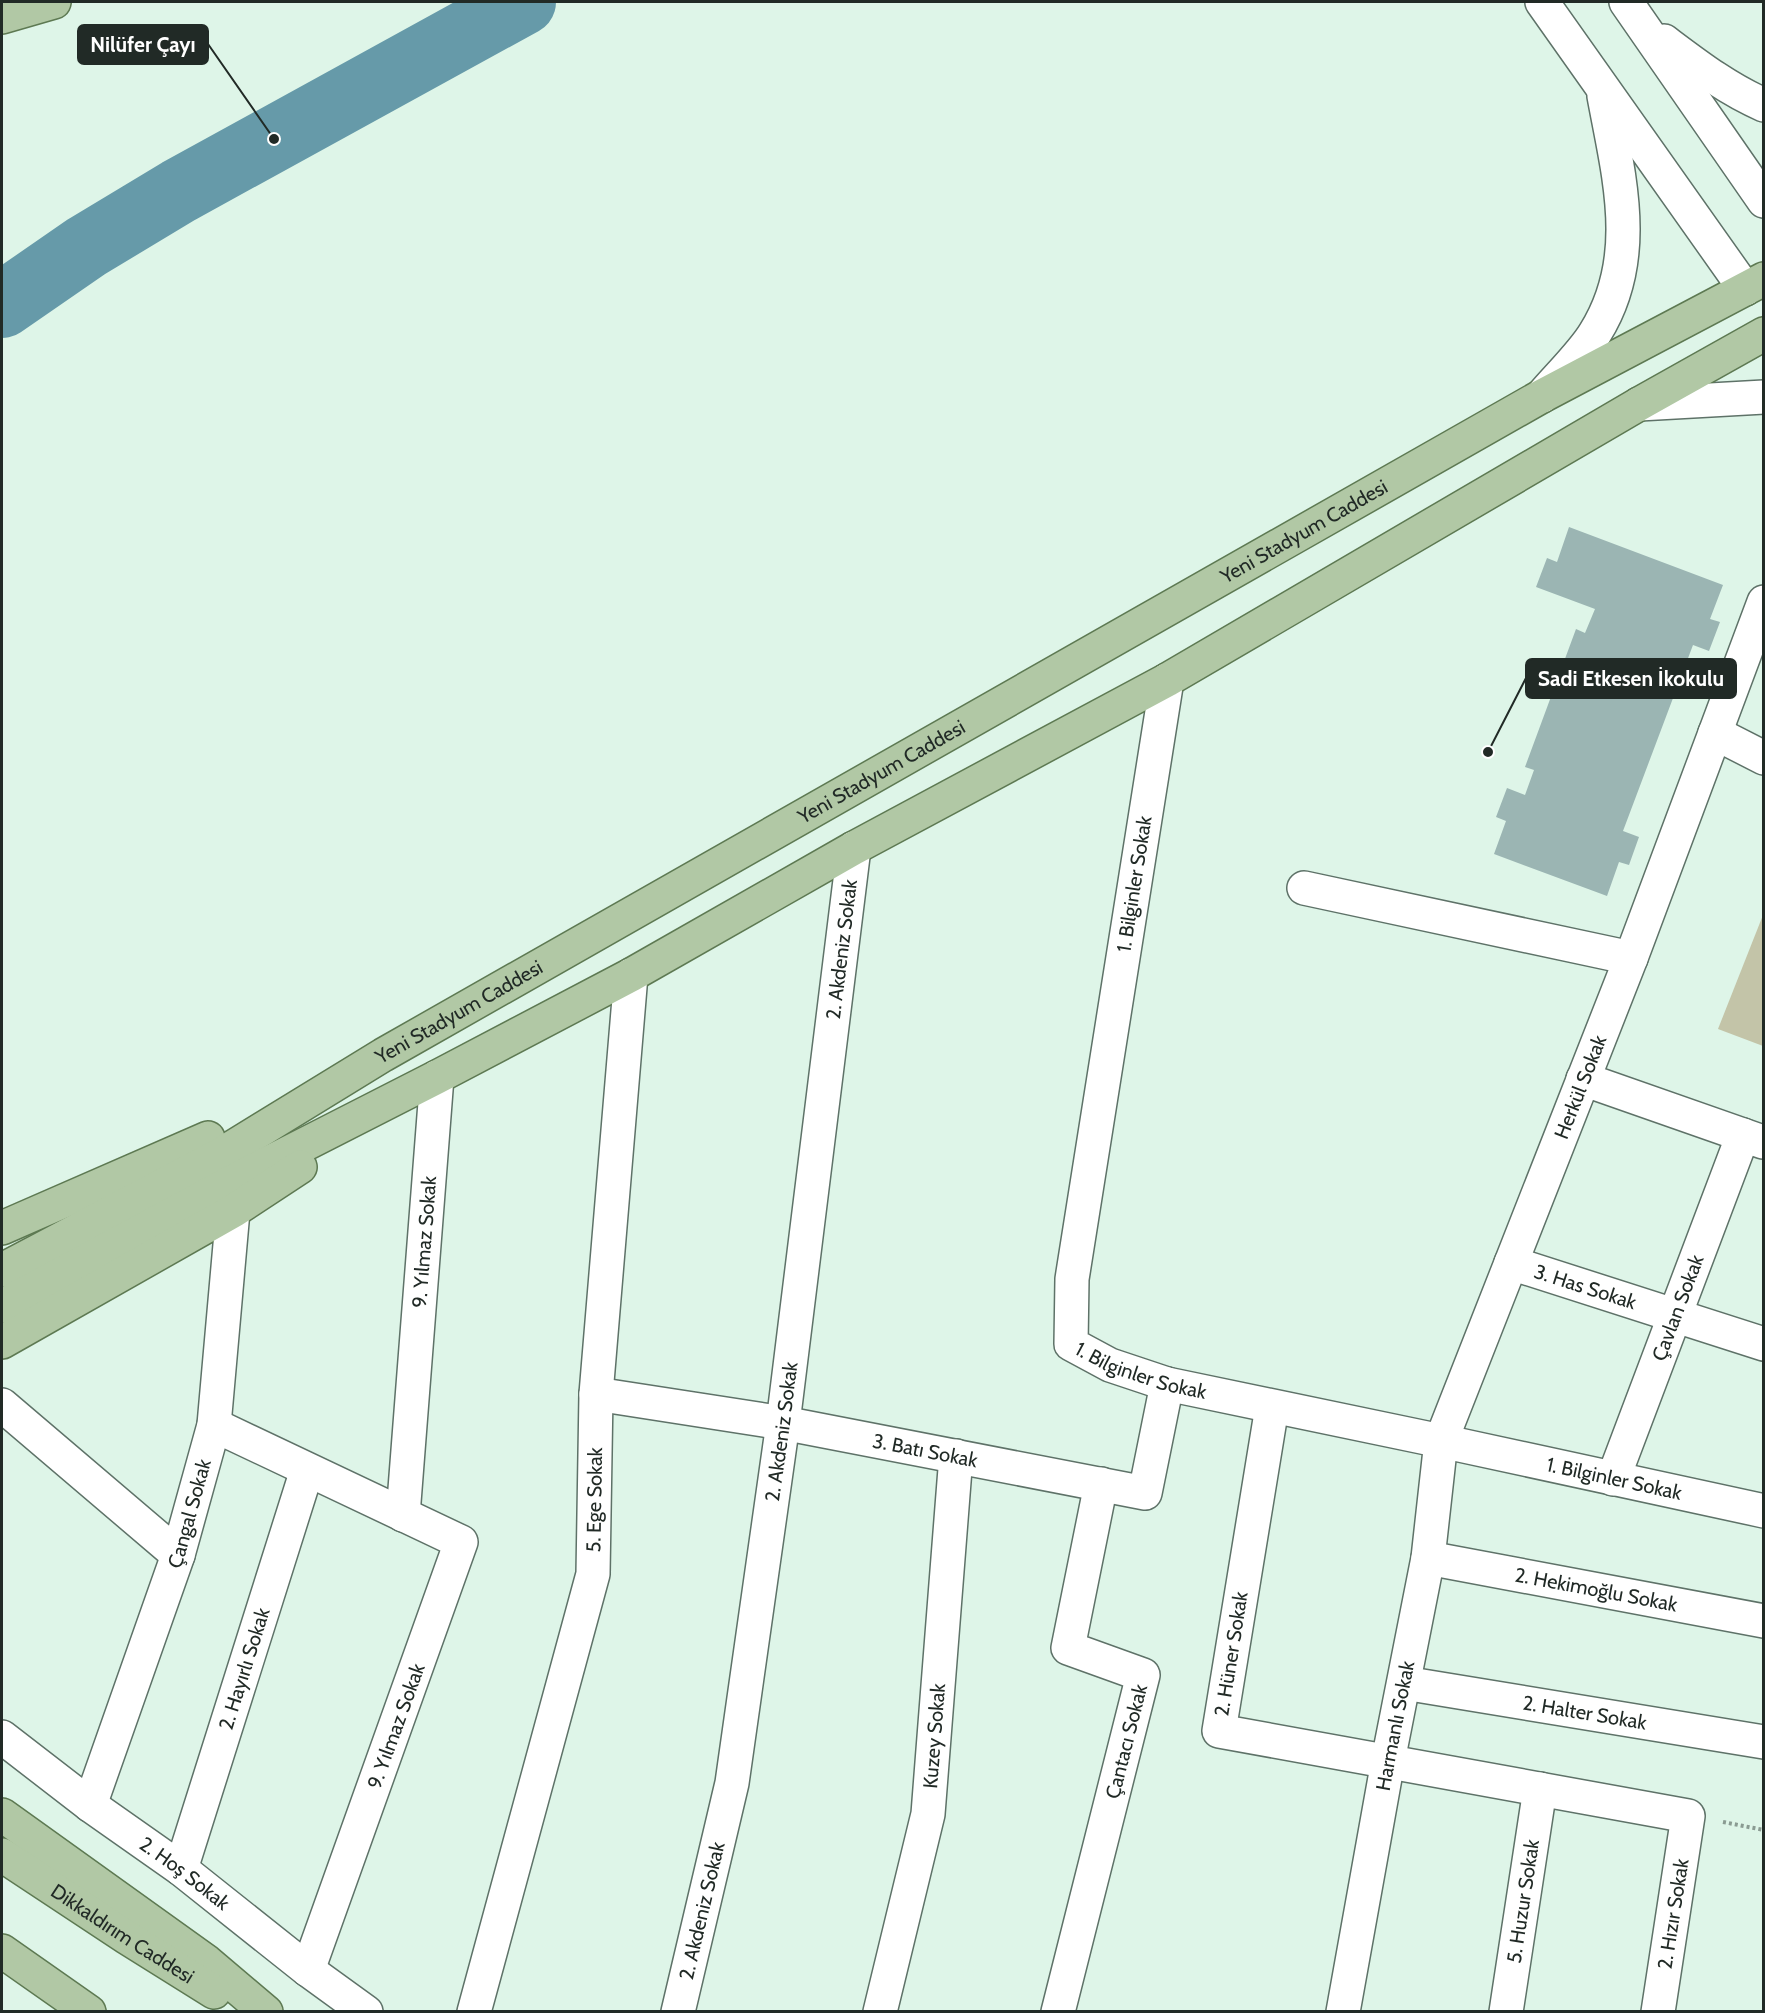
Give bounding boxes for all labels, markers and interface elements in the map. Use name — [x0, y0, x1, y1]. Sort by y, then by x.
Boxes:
callout: Nilüfer Çayı — [78, 25, 208, 64]
text: Nilüfer Çayı — [90, 32, 196, 57]
street label: Yeni Stadyum Caddesi — [1215, 474, 1392, 589]
callout: Sadi Etkesen İkokulu — [1526, 659, 1736, 698]
text: Sadi Etkesen İkokulu — [1538, 666, 1724, 691]
street label: Yeni Stadyum Caddesi — [793, 715, 969, 829]
street label: 1. Bilginler Sokak — [1111, 814, 1157, 954]
street label: 2. Akdeniz Sokak — [821, 878, 862, 1021]
street label: Yeni Stadyum Caddesi — [370, 955, 547, 1069]
street label: Herkül Sokak — [1549, 1032, 1611, 1142]
street label: 9. Yılmaz Sokak — [407, 1175, 441, 1309]
street label: Çavlan Sokak — [1647, 1251, 1709, 1364]
street label: 3. Has Sokak — [1531, 1259, 1639, 1314]
street label: 1. Bilginler Sokak — [1071, 1337, 1209, 1404]
street label: 2. Akdeniz Sokak — [760, 1360, 802, 1503]
street label: 3. Batı Sokak — [871, 1429, 980, 1472]
street label: 5. Ege Sokak — [581, 1447, 607, 1553]
street label: 1. Bilginler Sokak — [1544, 1452, 1684, 1505]
street label: Çangal Sokak — [162, 1456, 216, 1571]
street label: 2. Hekimoğlu Sokak — [1513, 1563, 1679, 1617]
street label: 2. Hüner Sokak — [1209, 1590, 1253, 1718]
street label: 2. Hayırlı Sokak — [214, 1605, 275, 1733]
street label: Harmanlı Sokak — [1371, 1659, 1419, 1793]
street label: 9. Yılmaz Sokak — [362, 1660, 430, 1792]
street label: Kuzey Sokak — [918, 1682, 950, 1789]
street label: Çantacı Sokak — [1100, 1682, 1152, 1801]
street label: 2. Halter Sokak — [1521, 1691, 1648, 1735]
street label: 2. Hoş Sokak — [135, 1832, 235, 1915]
street label: 5. Huzur Sokak — [1502, 1838, 1544, 1965]
street label: 2. Akdeniz Sokak — [674, 1839, 730, 1982]
street label: 2. Hızır Sokak — [1652, 1857, 1694, 1971]
street label: Dikkaldırım Caddesi — [46, 1879, 199, 1989]

